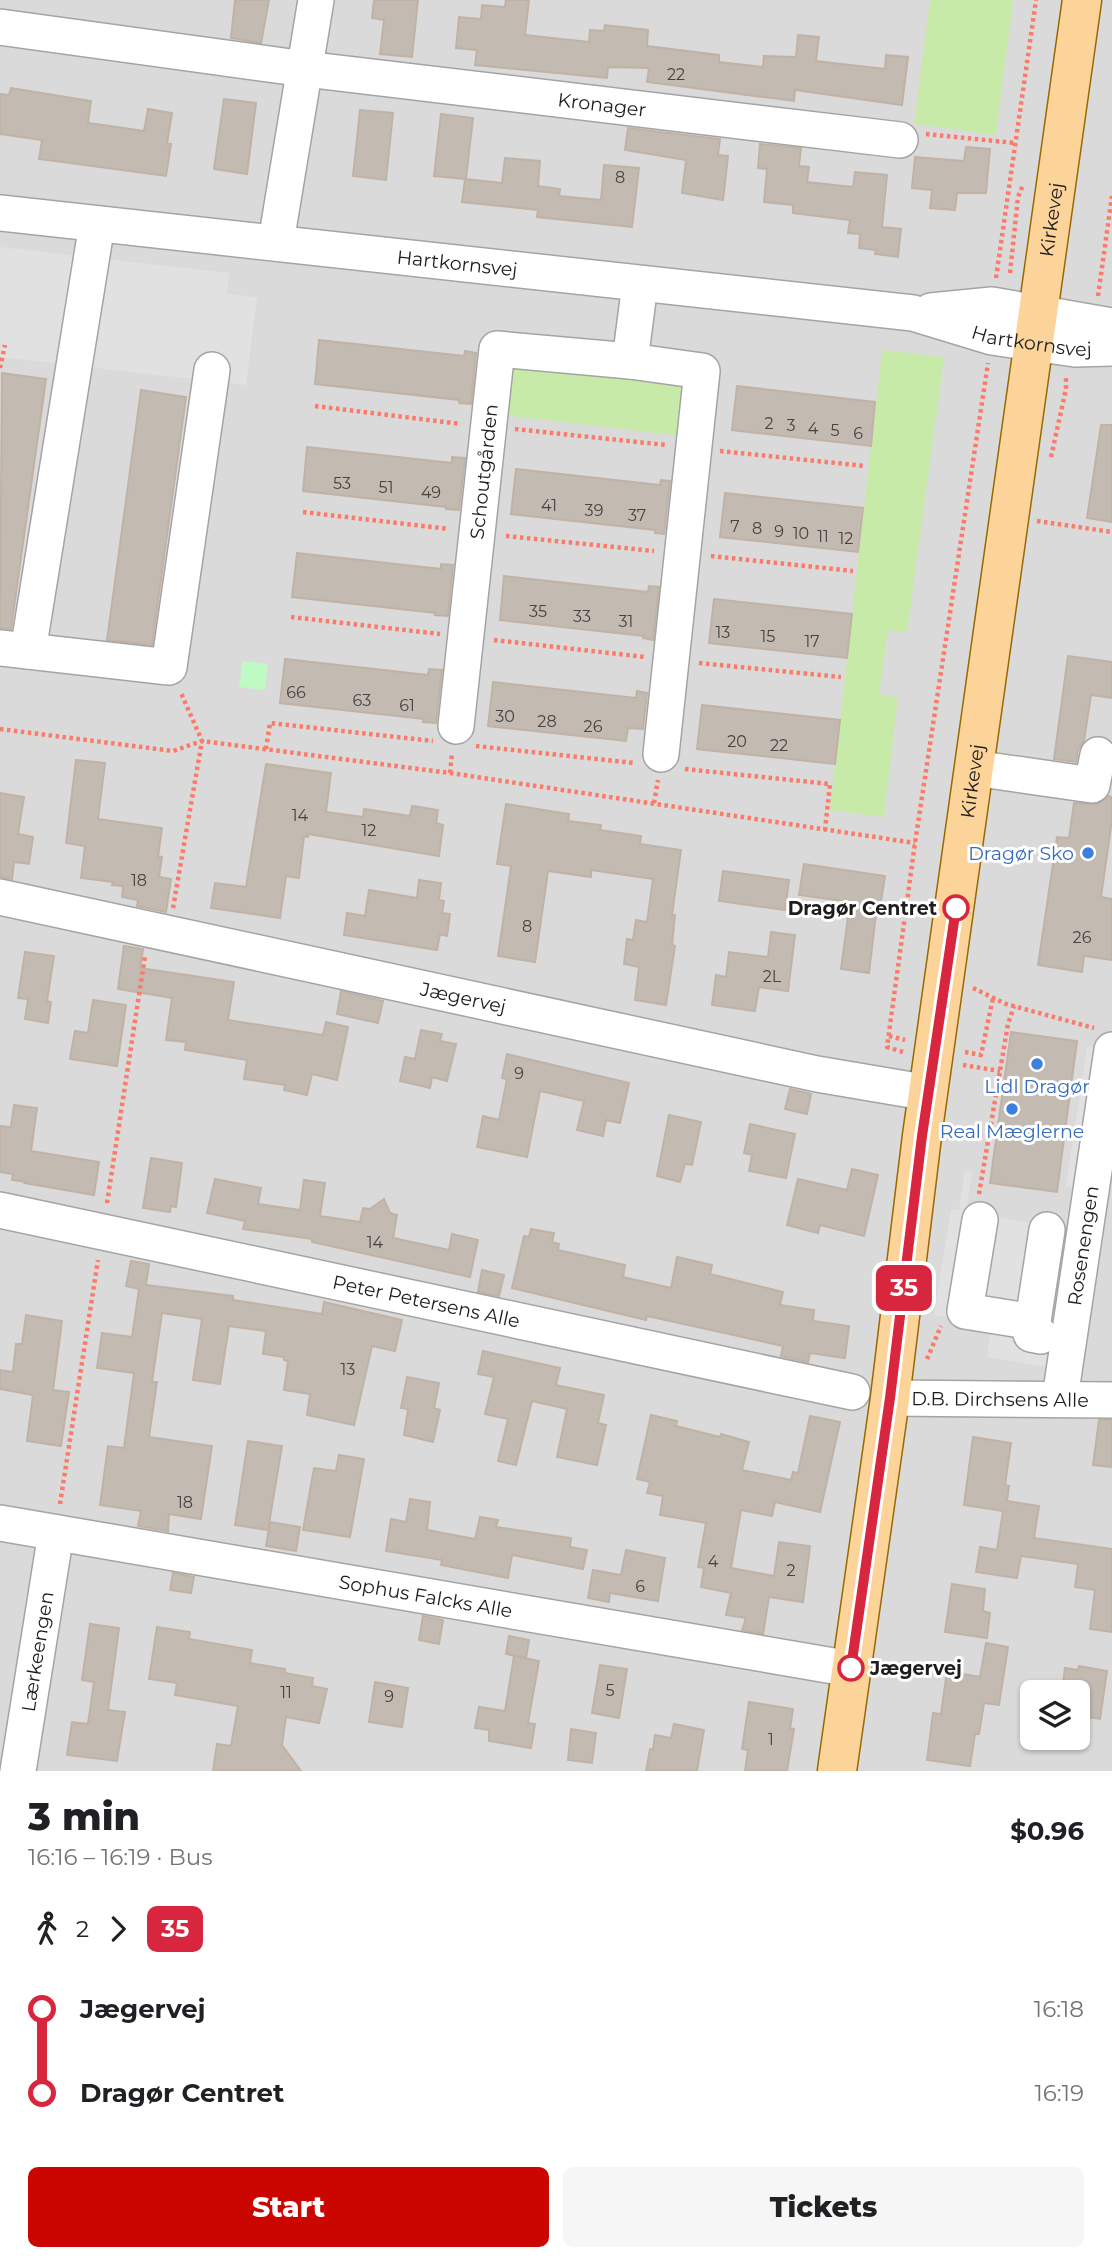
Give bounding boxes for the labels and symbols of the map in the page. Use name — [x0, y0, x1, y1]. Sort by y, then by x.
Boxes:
house number: 22 — [667, 65, 685, 84]
street label: Kronager — [557, 88, 647, 121]
house number: 8 — [615, 168, 625, 187]
street label: Kirkevej — [1034, 181, 1068, 258]
street label: Hartkornsvej — [396, 245, 519, 281]
street label: Hartkornsvej — [969, 320, 1092, 361]
street label: Schoutgården — [465, 403, 502, 540]
house number: 2 — [764, 414, 774, 433]
house number: 3 — [786, 416, 796, 435]
house number: 4 — [808, 419, 819, 438]
house number: 5 — [830, 421, 840, 440]
house number: 6 — [853, 424, 863, 443]
house number: 53 — [333, 474, 351, 493]
house number: 51 — [379, 478, 393, 497]
house number: 49 — [421, 483, 441, 502]
house number: 41 — [541, 496, 557, 515]
house number: 39 — [585, 501, 603, 520]
house number: 37 — [628, 506, 646, 525]
house number: 7 — [730, 517, 740, 536]
house number: 8 — [752, 519, 762, 538]
house number: 9 — [774, 522, 784, 541]
house number: 10 — [793, 524, 809, 543]
house number: 11 — [817, 527, 829, 546]
house number: 12 — [839, 529, 853, 548]
house number: 35 — [529, 602, 547, 621]
house number: 33 — [573, 607, 591, 626]
house number: 31 — [619, 612, 633, 631]
house number: 13 — [716, 623, 730, 642]
house number: 15 — [761, 627, 775, 646]
house number: 17 — [804, 632, 820, 651]
house number: 66 — [286, 683, 306, 702]
house number: 63 — [353, 691, 371, 710]
house number: 61 — [399, 696, 415, 715]
house number: 30 — [495, 707, 515, 726]
house number: 28 — [537, 712, 557, 731]
house number: 26 — [584, 717, 603, 736]
house number: 20 — [727, 732, 747, 751]
house number: 22 — [770, 736, 788, 755]
street label: Kirkevej — [955, 742, 989, 820]
house number: 14 — [292, 806, 309, 825]
house number: 12 — [362, 821, 376, 840]
place label: Dragør Sko — [968, 842, 1074, 865]
marker: Dragør Sko — [1080, 845, 1096, 861]
house number: 18 — [131, 871, 147, 890]
marker: Dragør Centret — [943, 895, 969, 921]
place label: Dragør Centret — [788, 897, 937, 920]
house number: 8 — [522, 917, 532, 936]
house number: 26 — [1073, 928, 1092, 947]
house number: 2L — [763, 967, 782, 986]
street label: Jægervej — [417, 977, 508, 1018]
marker: Lidl Dragør — [1029, 1056, 1045, 1072]
house number: 9 — [514, 1064, 524, 1083]
place label: Lidl Dragør — [984, 1075, 1090, 1098]
marker: Real Mæglerne — [1004, 1101, 1020, 1117]
place label: Real Mæglerne — [940, 1120, 1084, 1143]
street label: Rosenengen — [1062, 1184, 1103, 1307]
house number: 14 — [367, 1233, 384, 1252]
line badge: 35 — [872, 1265, 936, 1311]
street label: Peter Petersens Alle — [331, 1270, 522, 1332]
house number: 13 — [341, 1360, 355, 1379]
street label: D.B. Dirchsens Alle — [911, 1387, 1089, 1411]
house number: 18 — [177, 1493, 193, 1512]
house number: 4 — [708, 1552, 719, 1571]
house number: 2 — [786, 1561, 796, 1580]
street label: Sophus Falcks Alle — [337, 1570, 514, 1622]
house number: 6 — [635, 1577, 645, 1596]
street label: Lærkeengen — [16, 1590, 58, 1713]
marker: Jægervej — [838, 1655, 864, 1681]
place label: Jægervej — [869, 1657, 962, 1680]
house number: 5 — [605, 1681, 615, 1700]
house number: 11 — [280, 1683, 292, 1702]
house number: 9 — [384, 1687, 394, 1706]
house number: 1 — [768, 1730, 774, 1749]

